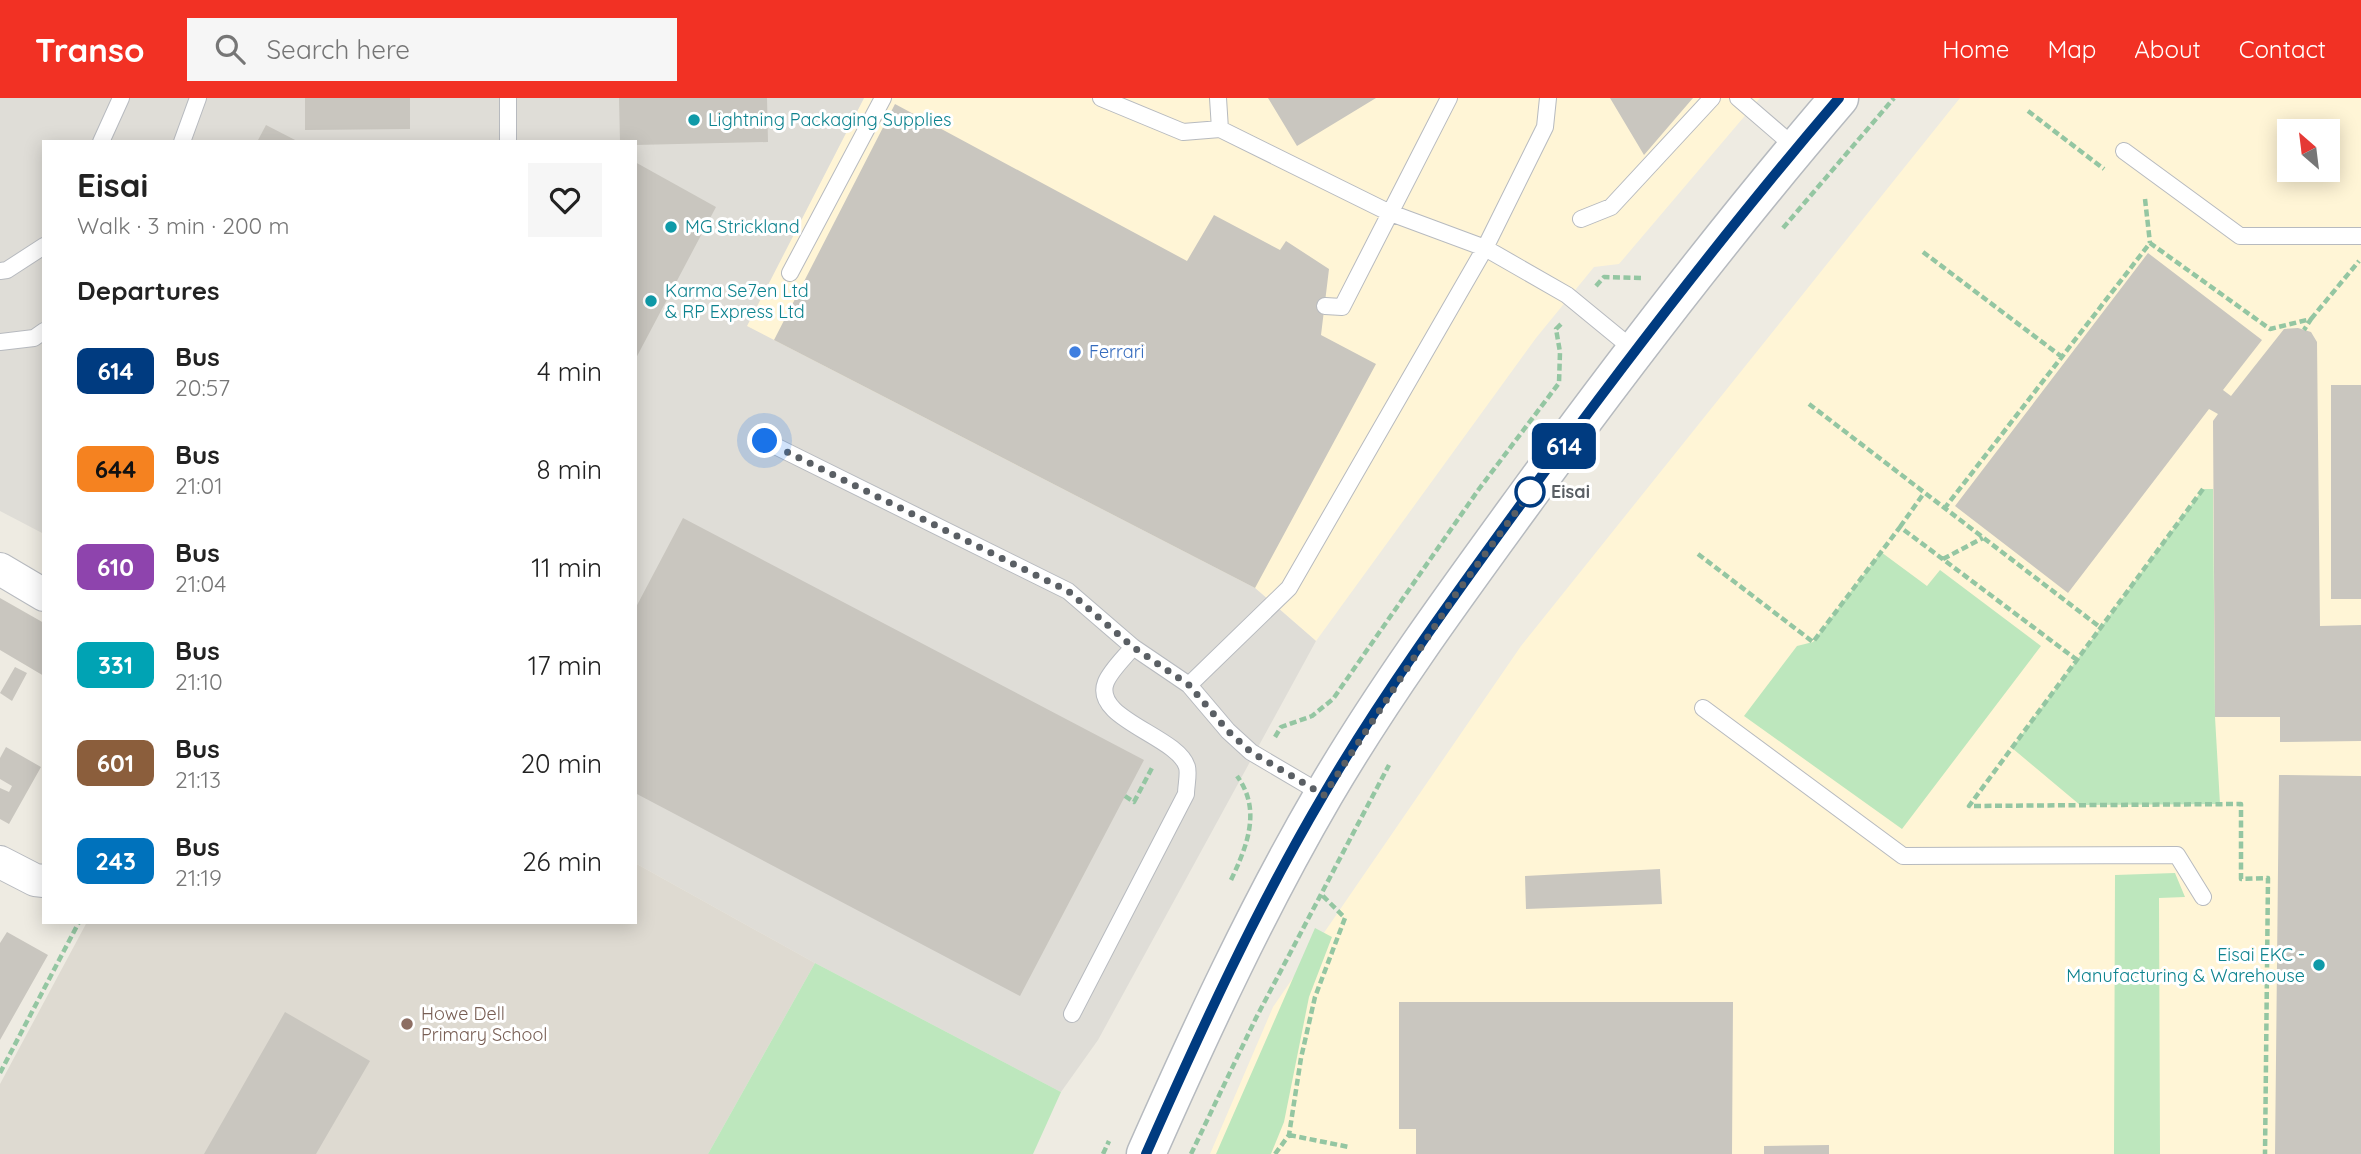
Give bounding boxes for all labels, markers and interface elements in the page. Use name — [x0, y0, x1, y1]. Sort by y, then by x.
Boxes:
search box — [187, 18, 677, 81]
text: Transo — [35, 29, 145, 70]
icon: search — [211, 30, 249, 68]
text: Search here — [267, 33, 410, 66]
text: Home — [1942, 34, 2009, 64]
text: Map — [2047, 34, 2096, 64]
text: About — [2134, 34, 2201, 64]
text: Contact — [2239, 34, 2326, 64]
place label: Lightning Packaging Supplies — [708, 108, 952, 131]
marker: Lightning Packaging Supplies — [686, 112, 702, 128]
north arrow — [2277, 119, 2340, 182]
map controls — [2277, 119, 2340, 182]
button: heart — [528, 163, 602, 237]
text: Eisai — [77, 164, 148, 205]
text: Walk · 3 min · 200 m — [77, 211, 290, 240]
place label: MG Strickland — [685, 215, 800, 238]
marker: MG Strickland — [663, 219, 679, 235]
text: Departures — [77, 274, 220, 307]
place label: Karma Se7en Ltd & RP Express Ltd — [665, 279, 809, 323]
marker: Karma Se7en Ltd & RP Express Ltd — [643, 293, 659, 309]
text: Bus — [175, 340, 220, 373]
place label: Ferrari — [1089, 340, 1144, 363]
marker: Ferrari — [1067, 344, 1083, 360]
text: 4 min — [537, 355, 602, 388]
text: 614 — [97, 356, 134, 386]
text: 20:57 — [175, 373, 230, 402]
your location — [747, 423, 782, 458]
line badge: 614 — [1524, 423, 1604, 469]
text: 614 — [1546, 431, 1582, 461]
text: Bus — [175, 438, 220, 471]
text: 8 min — [537, 453, 602, 486]
text: 644 — [95, 454, 136, 484]
text: 21:01 — [175, 471, 223, 500]
marker: Eisai — [1515, 477, 1545, 507]
place label: Eisai — [1551, 480, 1590, 503]
text: Bus — [175, 536, 220, 569]
text: 11 min — [531, 551, 602, 584]
text: 610 — [97, 552, 134, 582]
text: 21:04 — [175, 569, 226, 598]
text: Bus — [175, 634, 220, 667]
text: 17 min — [528, 649, 602, 682]
text: 331 — [98, 650, 133, 680]
text: 21:10 — [175, 667, 223, 696]
text: Bus — [175, 732, 220, 765]
text: 20 min — [521, 747, 602, 780]
text: 601 — [97, 748, 134, 778]
text: 21:13 — [175, 765, 221, 794]
text: Bus — [175, 830, 220, 863]
text: 26 min — [522, 845, 602, 878]
text: 243 — [95, 846, 136, 876]
text: 21:19 — [175, 863, 222, 892]
place label: Eisai EKC - Manufacturing & Warehouse — [2066, 943, 2305, 987]
marker: Eisai EKC - Manufacturing & Warehouse — [2311, 957, 2327, 973]
place label: Howe Dell Primary School — [421, 1002, 547, 1046]
marker: Howe Dell Primary School — [399, 1016, 415, 1032]

